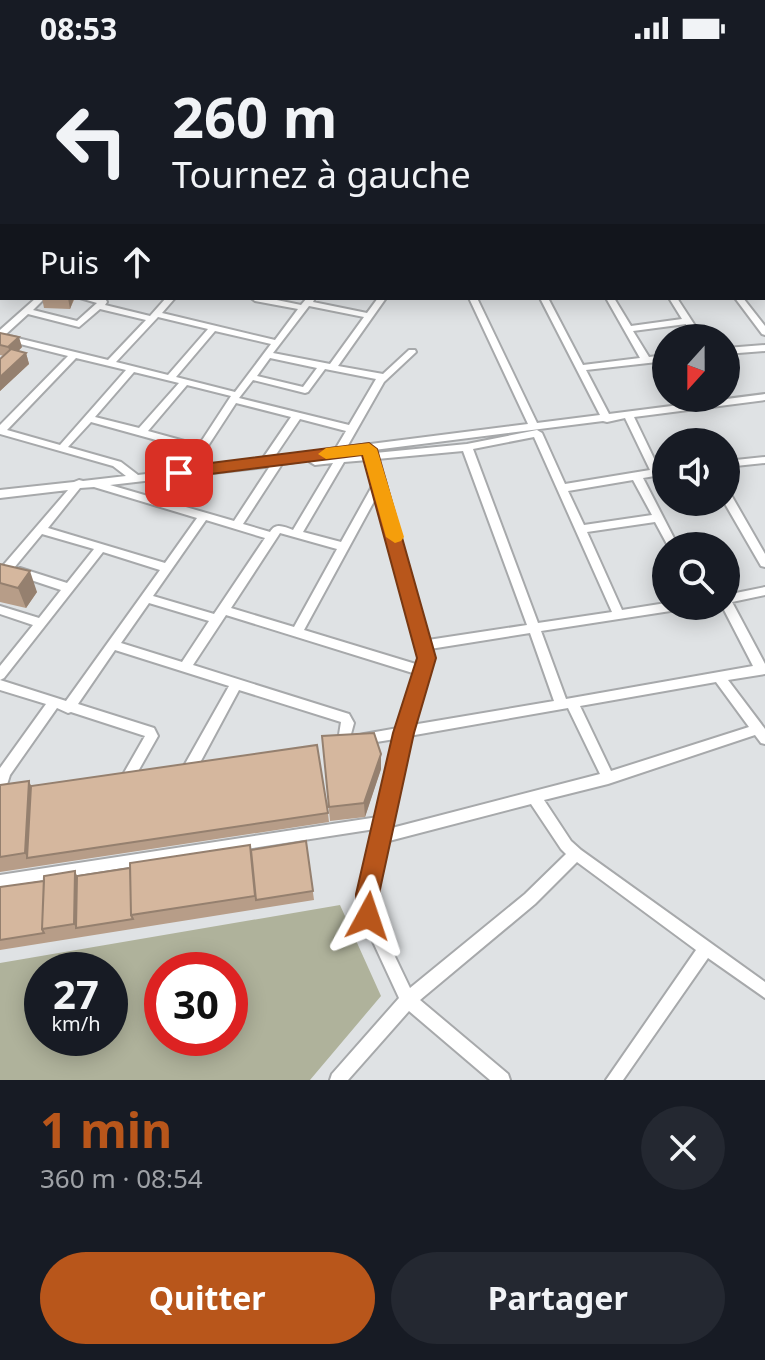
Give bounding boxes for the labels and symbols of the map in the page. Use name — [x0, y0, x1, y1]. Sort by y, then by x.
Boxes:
north arrow — [652, 324, 740, 412]
pin — [145, 439, 213, 507]
position arrow — [326, 874, 410, 958]
speed limit sign: 30 — [144, 952, 248, 1056]

